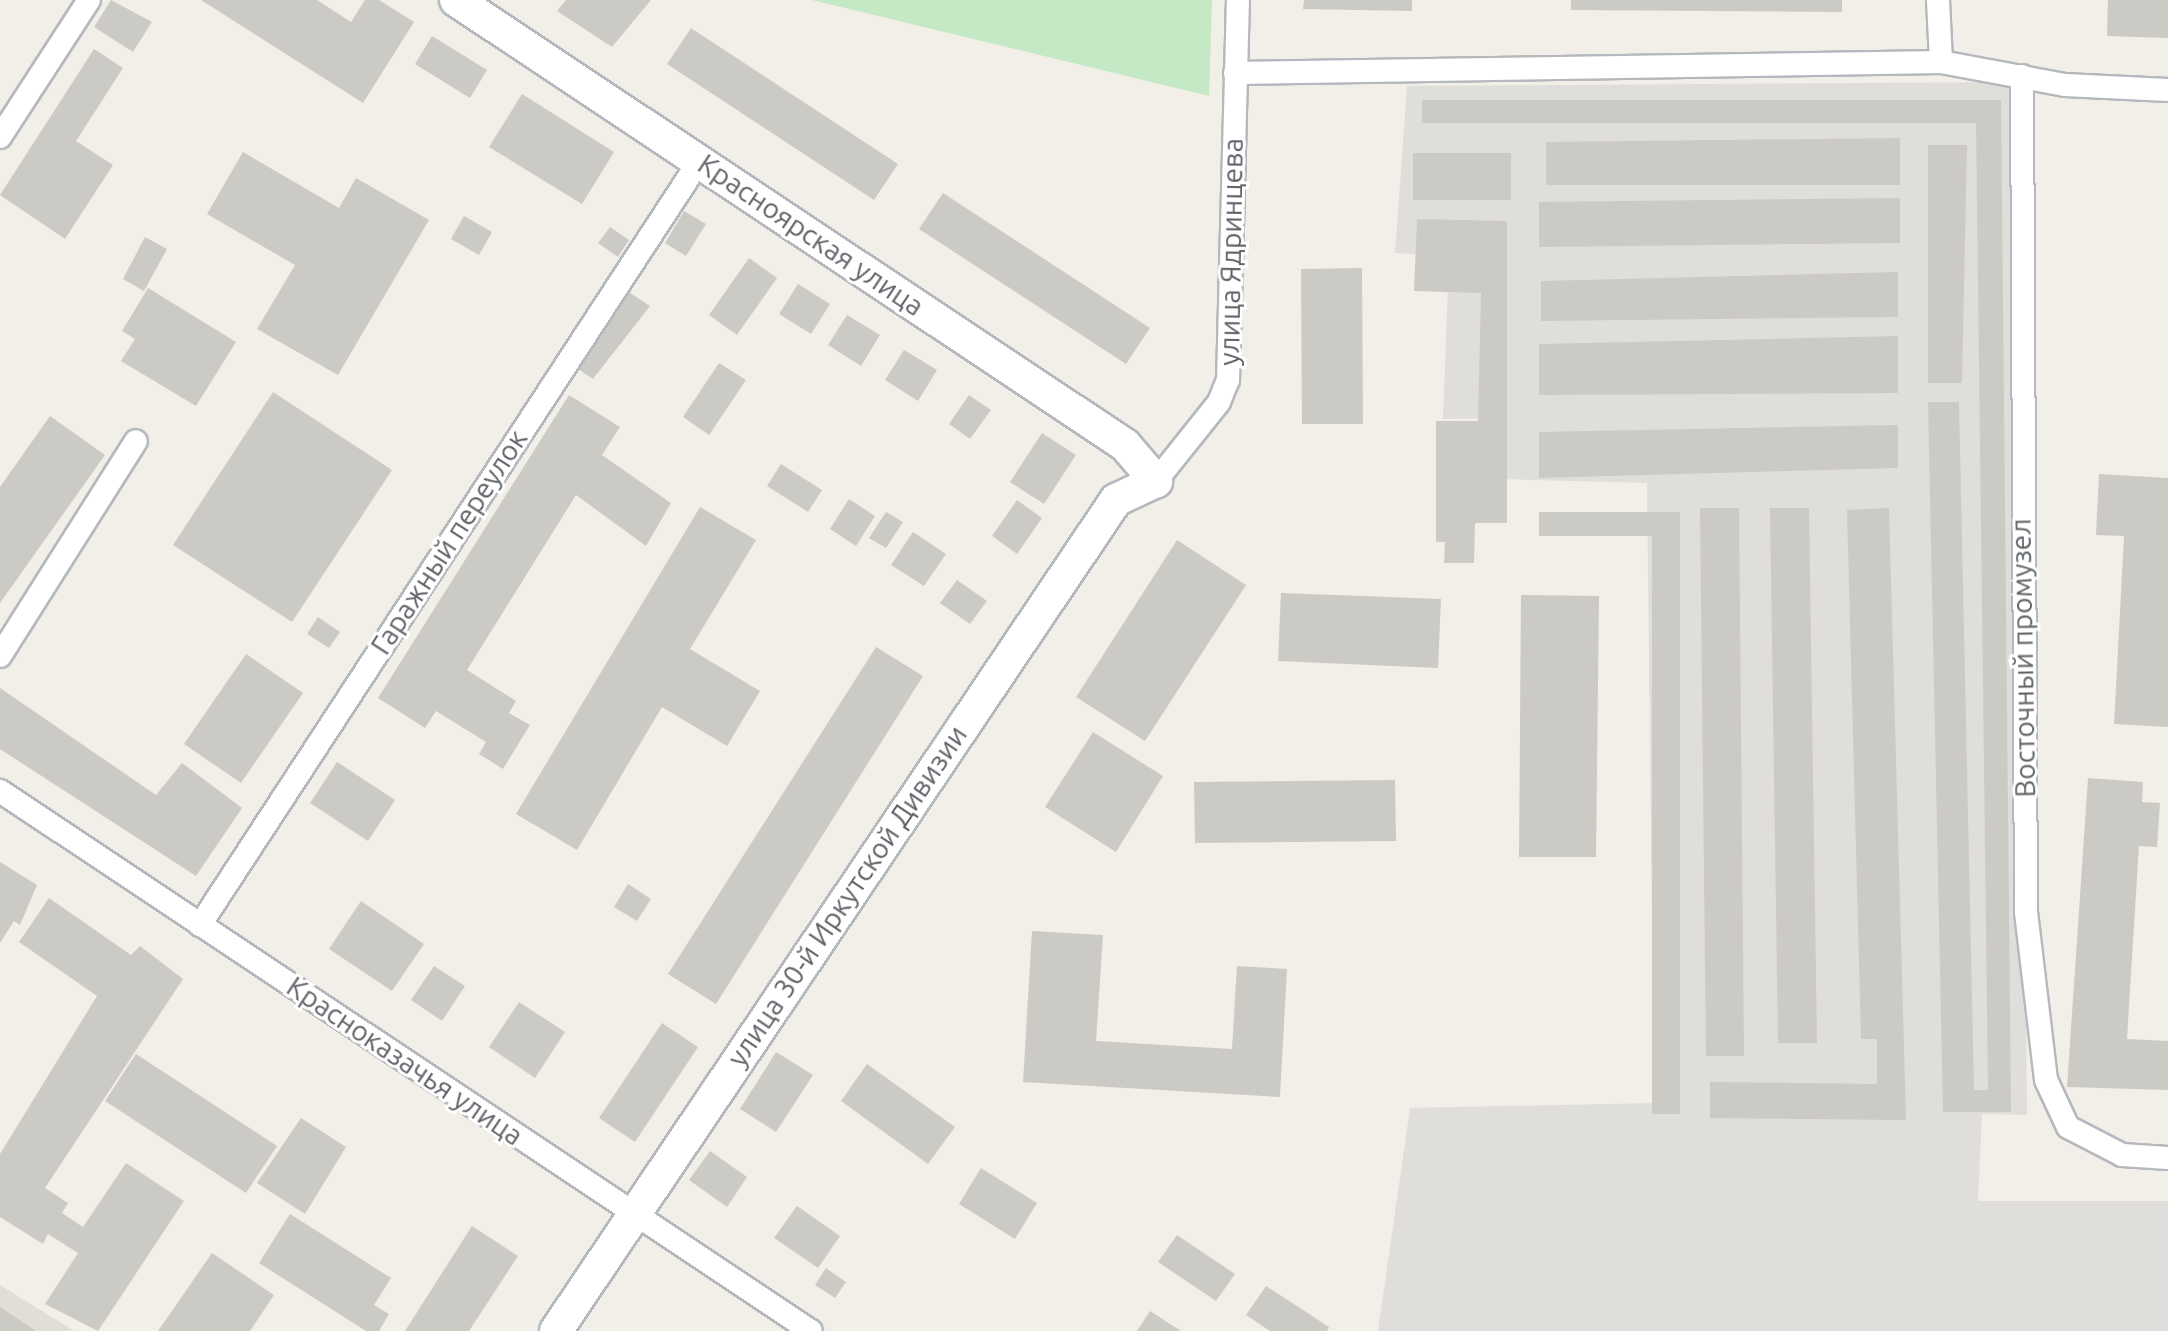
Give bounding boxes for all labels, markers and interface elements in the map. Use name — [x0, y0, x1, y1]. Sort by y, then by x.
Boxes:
street label: улица Ядринцева — [1212, 138, 1250, 366]
street label: Красноярская улица — [692, 147, 930, 323]
street label: Гаражный переулок — [364, 423, 534, 661]
street label: Восточный промузел — [2004, 518, 2042, 798]
street label: улица 30-й Иркутской Дивизии — [720, 719, 974, 1073]
street label: Красноказачья улица — [281, 969, 529, 1153]

